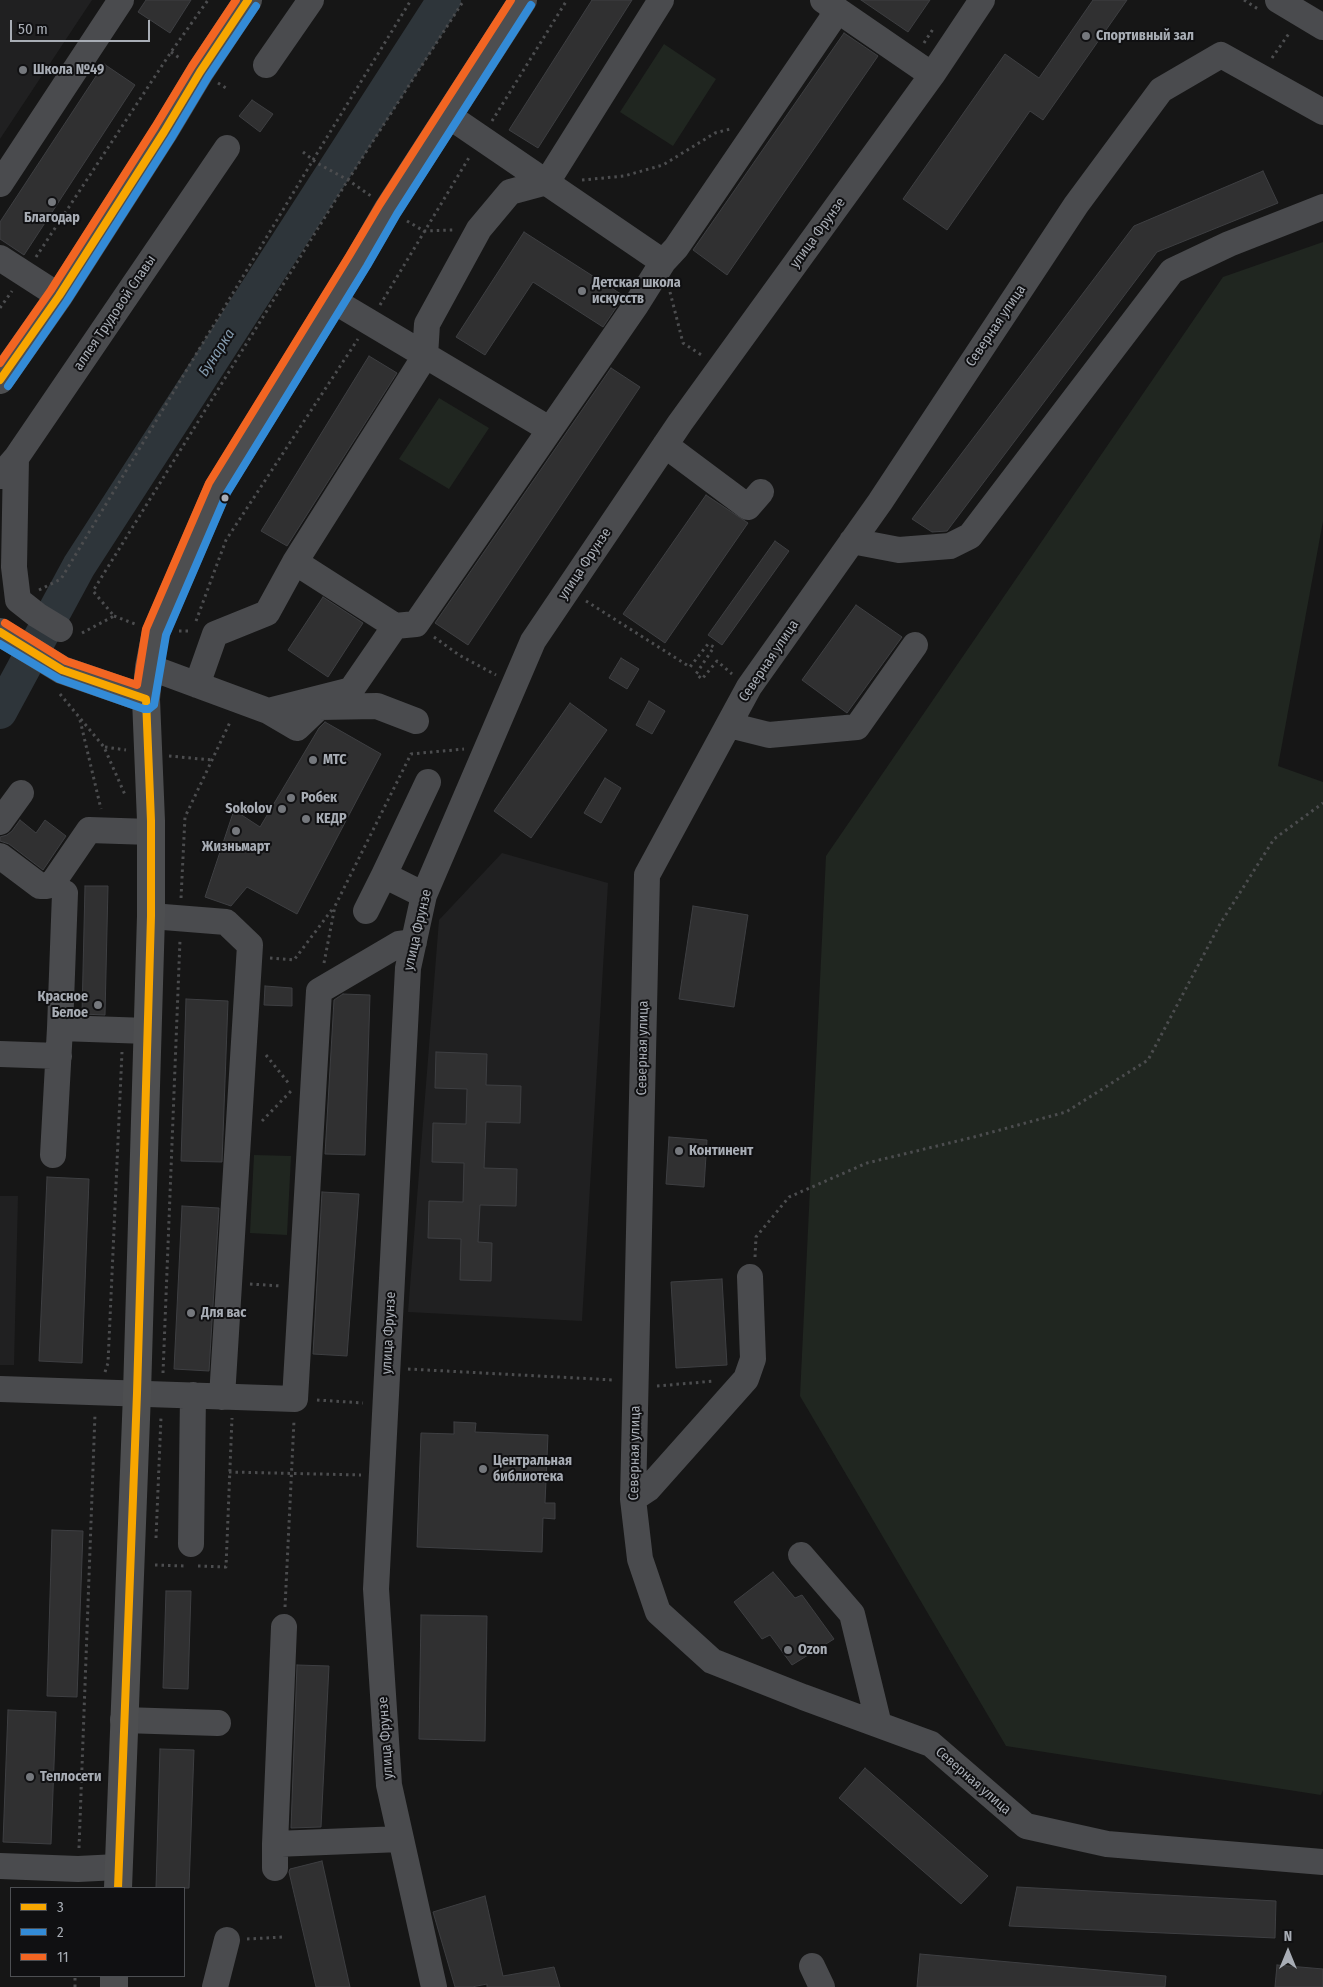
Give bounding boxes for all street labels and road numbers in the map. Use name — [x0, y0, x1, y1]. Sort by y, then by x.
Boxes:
street label: улица Фрунзе — [787, 195, 849, 271]
street label: аллея Трудовой Славы — [70, 252, 160, 374]
street label: Северная улица — [963, 282, 1029, 370]
street label: улица Фрунзе — [555, 525, 615, 603]
street label: Северная улица — [736, 617, 802, 705]
street label: улица Фрунзе — [400, 888, 436, 972]
street label: Северная улица — [634, 1000, 652, 1096]
street label: улица Фрунзе — [378, 1291, 400, 1375]
street label: Северная улица — [626, 1405, 644, 1501]
street label: улица Фрунзе — [375, 1696, 397, 1780]
street label: Северная улица — [932, 1744, 1014, 1818]

